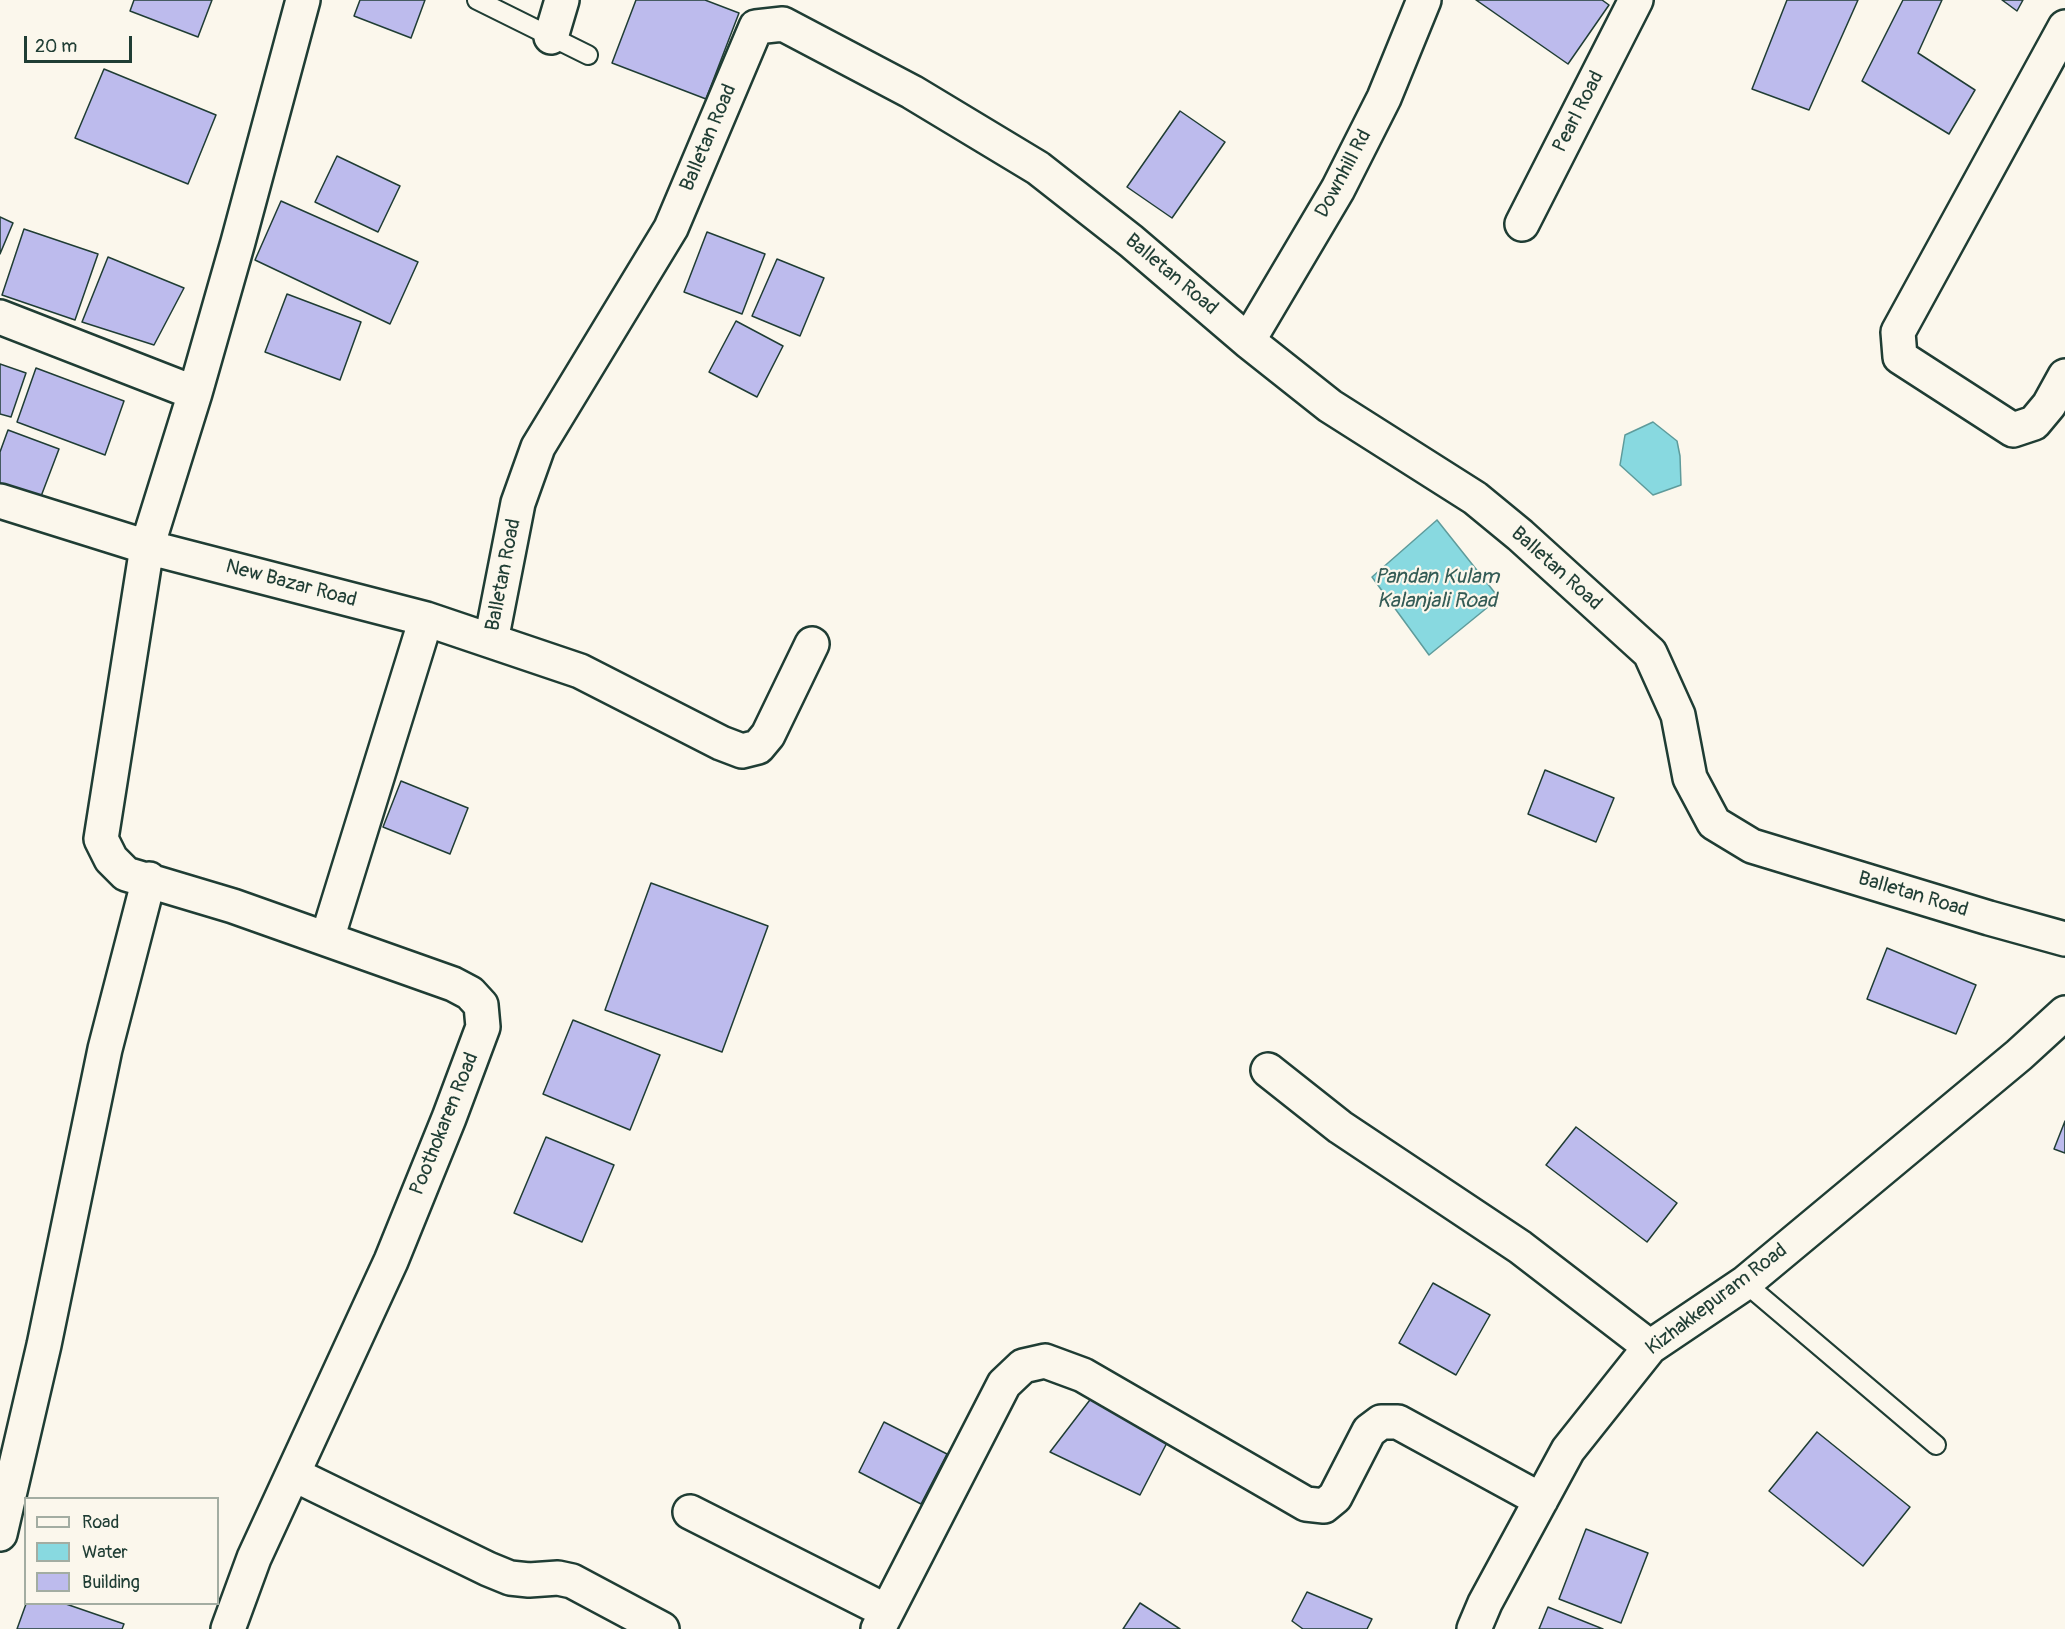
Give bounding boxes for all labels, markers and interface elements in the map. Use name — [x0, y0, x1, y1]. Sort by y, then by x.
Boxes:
scale bar — [27, 24, 135, 62]
text: 20 m — [35, 35, 77, 58]
street label: Pearl Road — [1548, 67, 1610, 157]
street label: Balletan Road — [676, 81, 742, 195]
street label: Downhill Rd — [1311, 126, 1377, 222]
street label: Balletan Road — [1120, 229, 1222, 321]
street label: Balletan Road — [481, 517, 527, 633]
street label: Balletan Road — [1506, 522, 1606, 616]
street label: New Bazar Road — [223, 555, 359, 613]
water label: Pandan Kulam Kalanjali Road — [1375, 565, 1499, 615]
street label: Balletan Road — [1855, 867, 1971, 923]
street label: Poothokaren Road — [405, 1049, 485, 1199]
street label: Kizhakkepuram Road — [1642, 1239, 1792, 1361]
legend — [24, 1497, 219, 1605]
text: Road — [82, 1511, 119, 1534]
text: Water — [82, 1541, 128, 1564]
text: Building — [82, 1571, 140, 1594]

